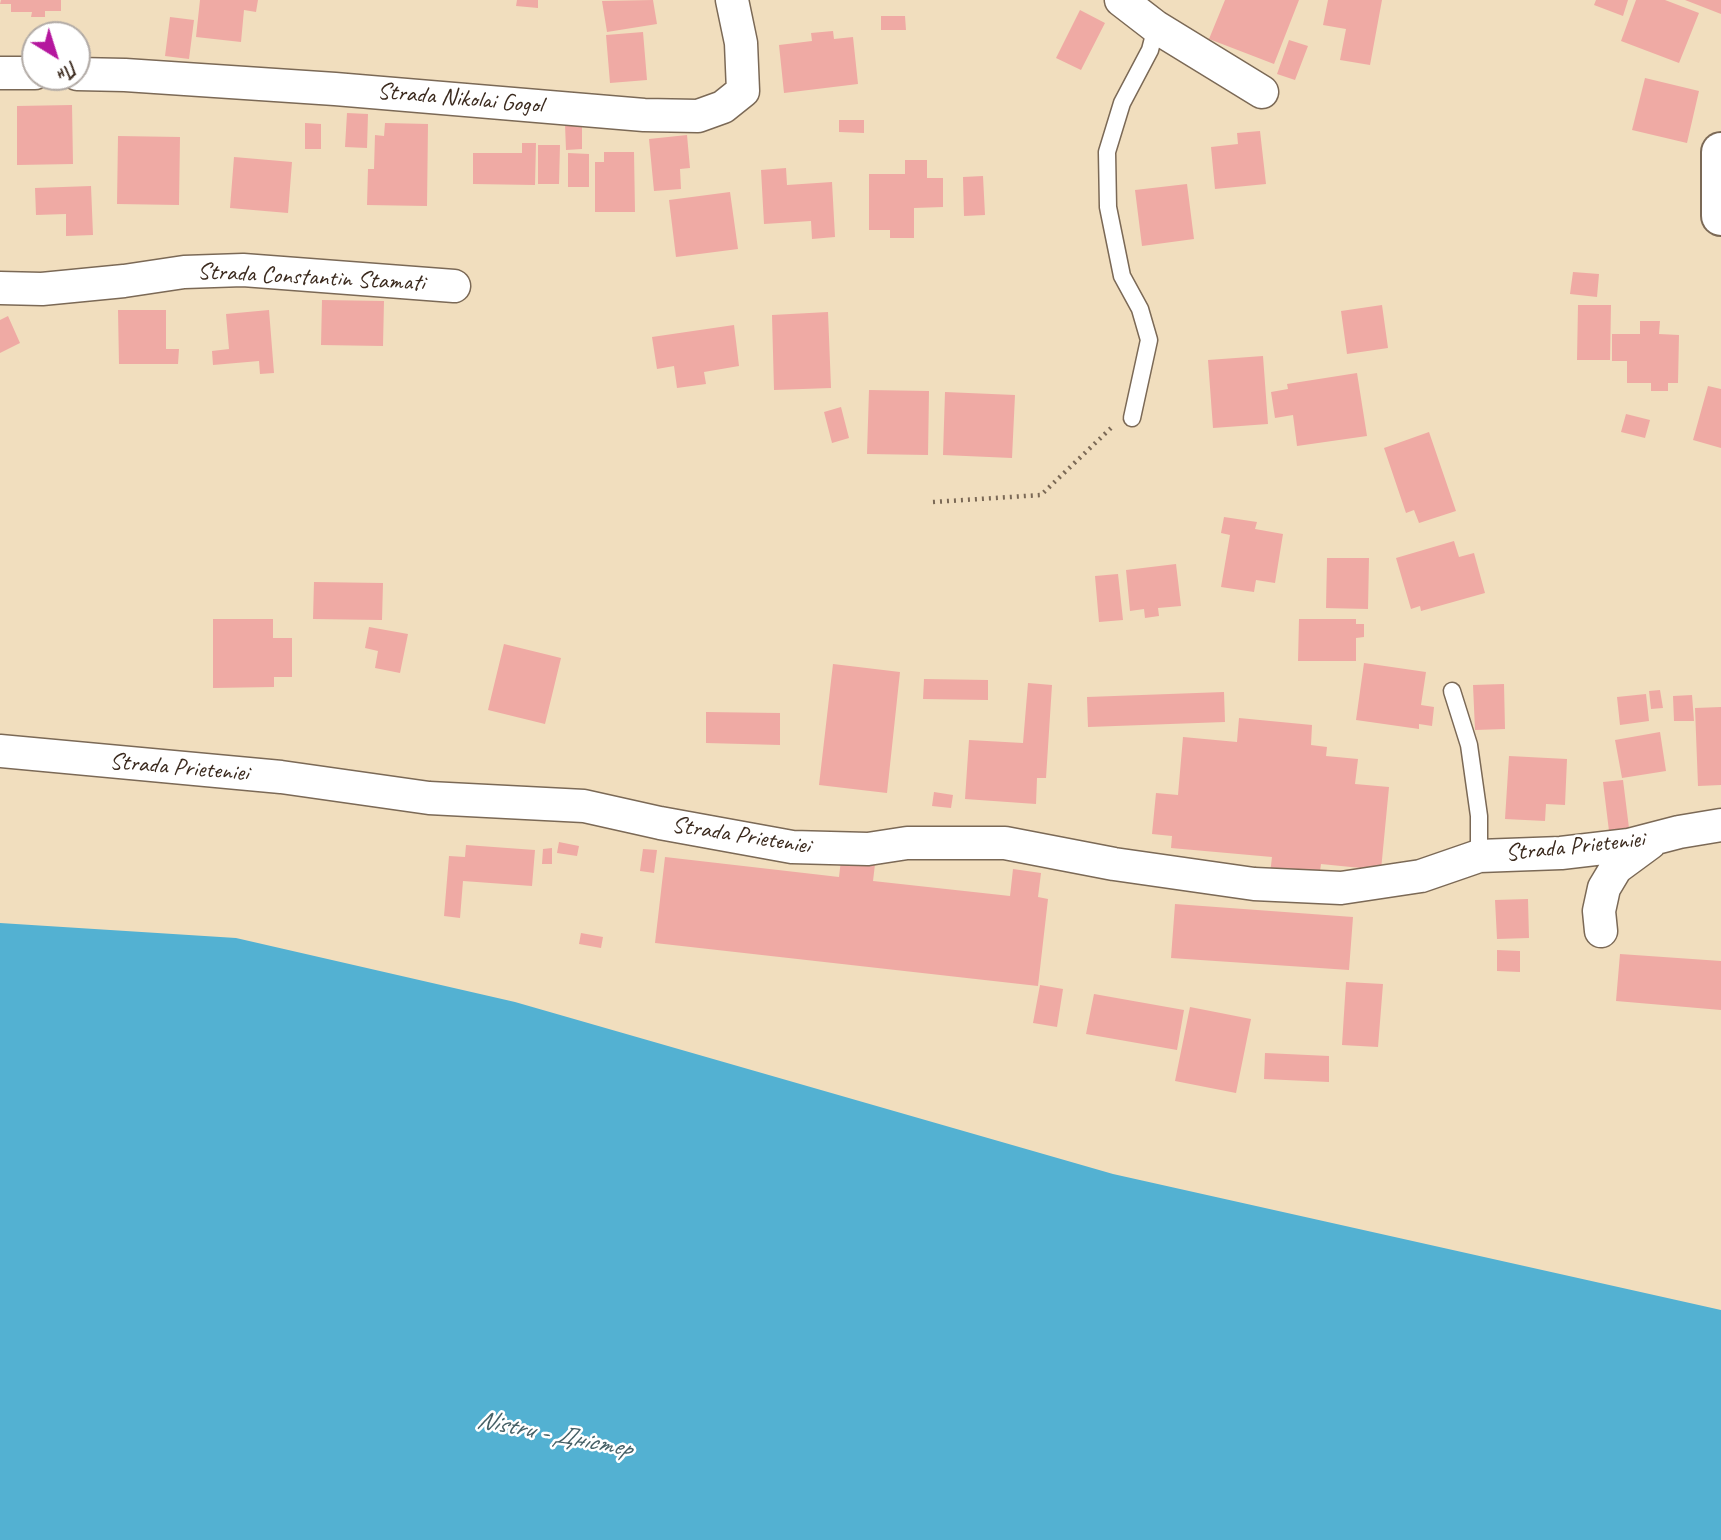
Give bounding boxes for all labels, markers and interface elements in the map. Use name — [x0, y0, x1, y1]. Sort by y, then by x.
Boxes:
north arrow — [21, 21, 91, 91]
text: Пн — [52, 55, 83, 87]
street label: Strada Nikolai Gogol — [376, 77, 544, 121]
street label: Strada Constantin Stamati — [197, 258, 425, 298]
street label: Strada Prieteniei — [108, 748, 250, 788]
street label: Strada Prieteniei — [670, 811, 812, 861]
street label: Strada Prieteniei — [1504, 825, 1646, 869]
water label: Nistru - Дністер — [474, 1405, 634, 1465]

